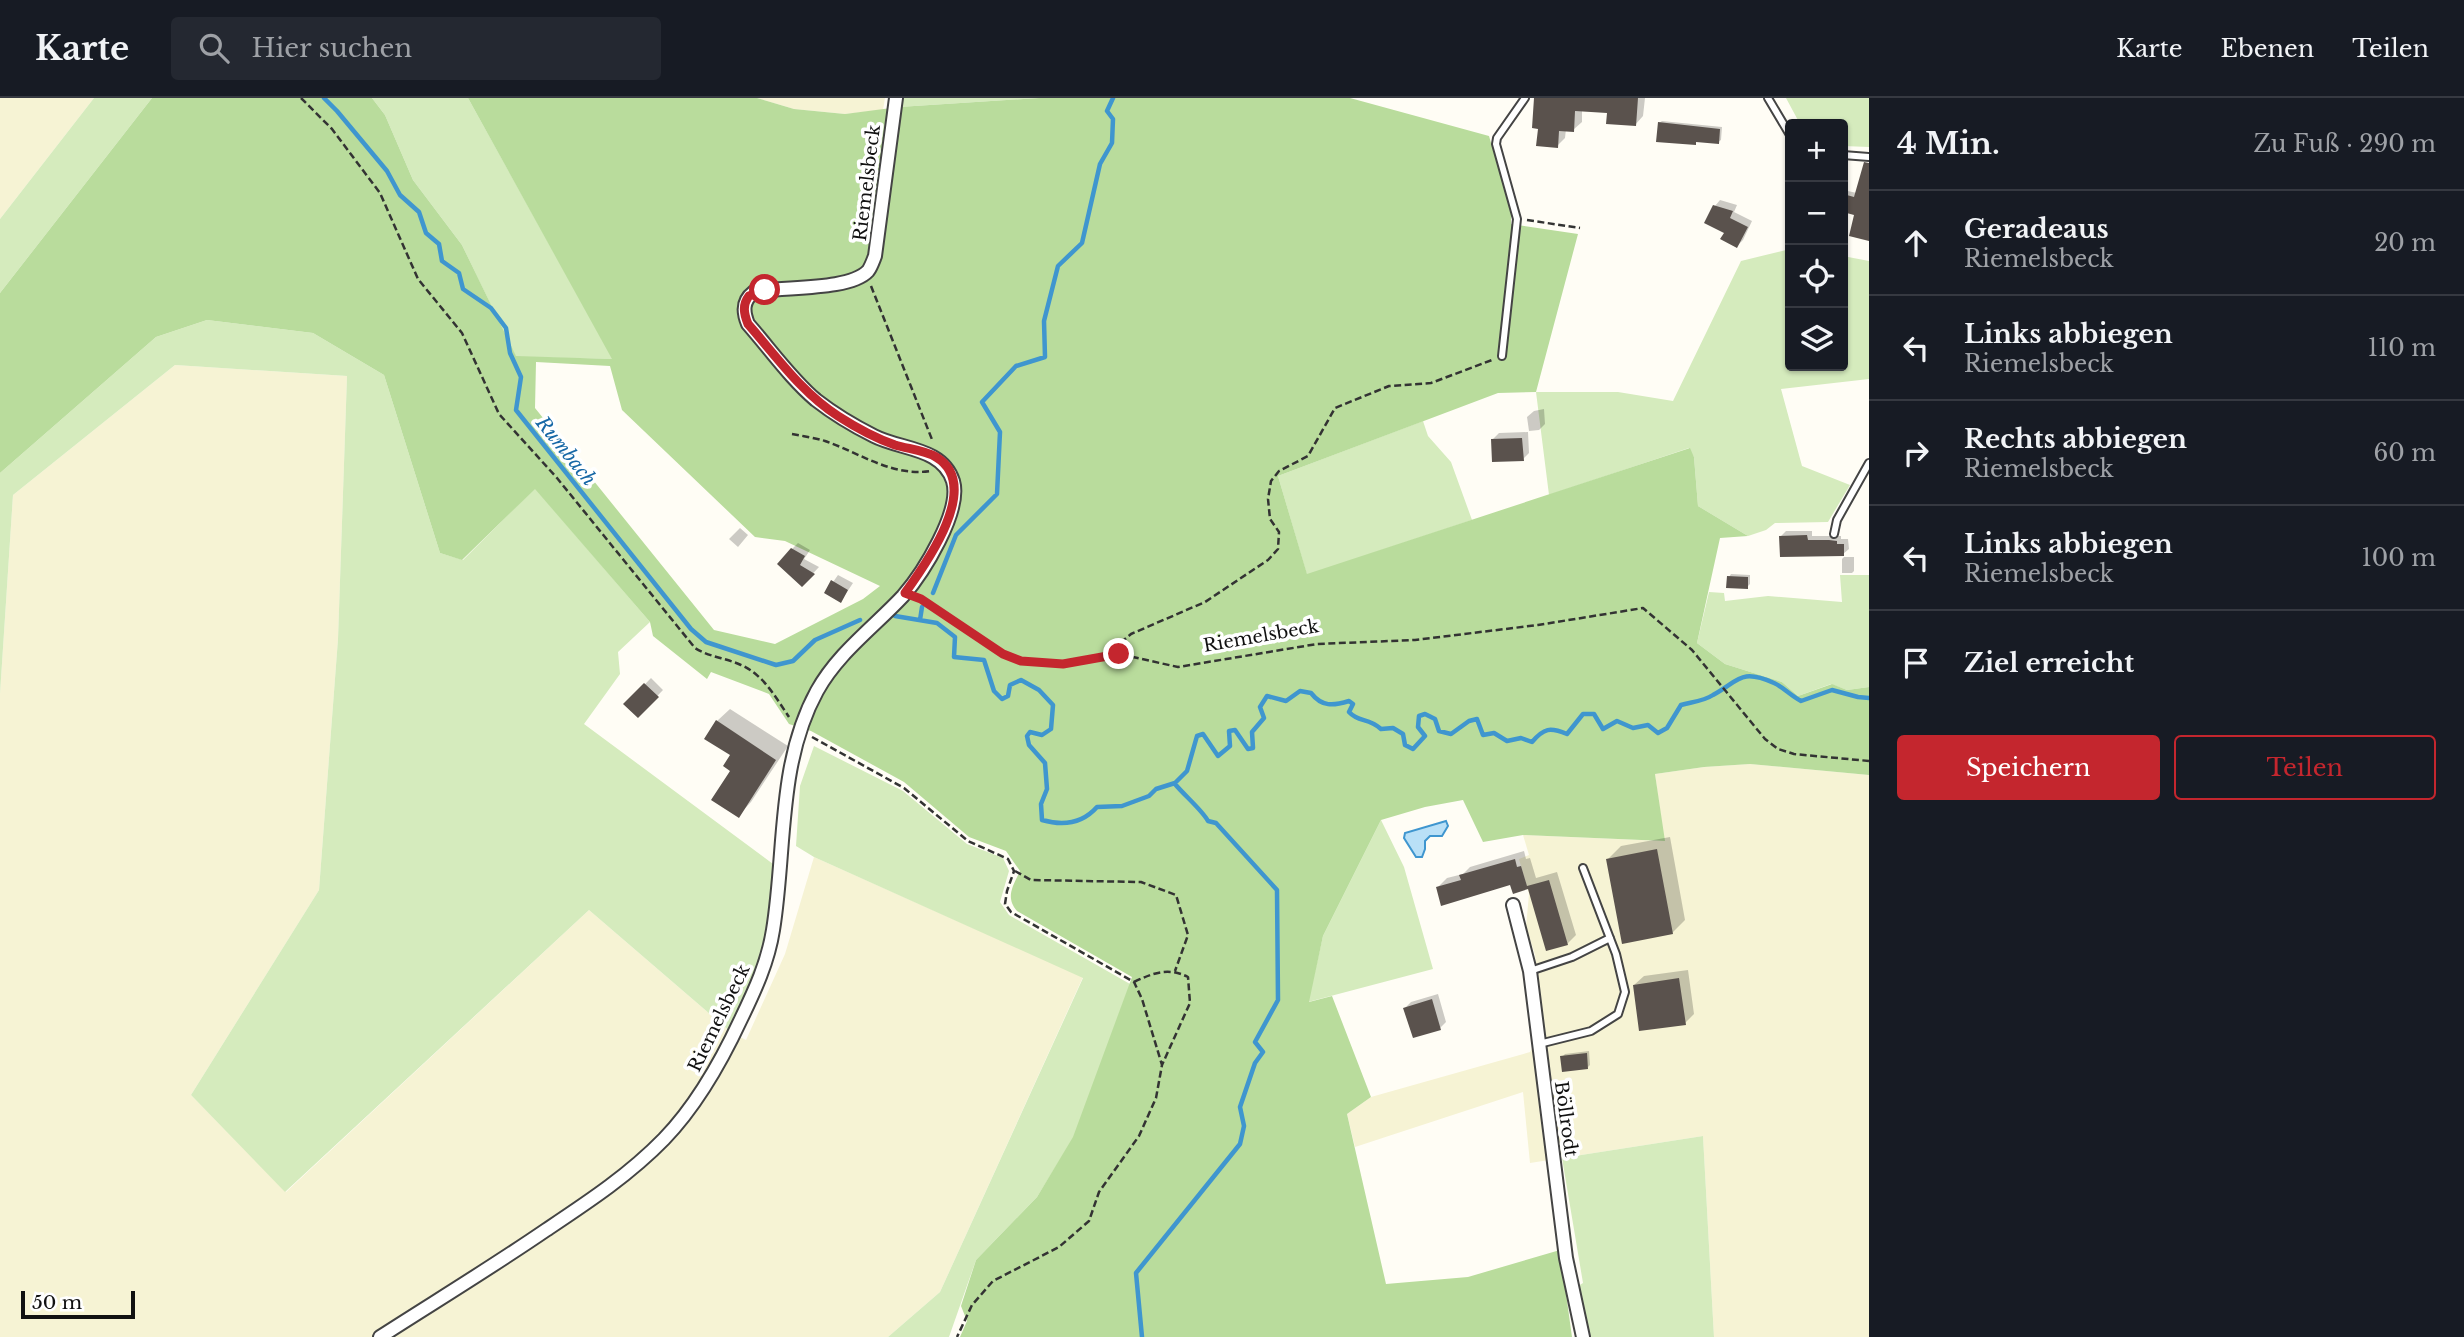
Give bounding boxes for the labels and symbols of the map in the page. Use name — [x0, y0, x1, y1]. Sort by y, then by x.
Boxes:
street label: Riemelsbeck — [849, 124, 885, 242]
route start — [749, 274, 780, 305]
water label: Rumbach — [531, 411, 601, 490]
street label: Riemelsbeck — [1201, 615, 1321, 657]
route end — [1103, 638, 1134, 669]
street label: Riemelsbeck — [683, 961, 755, 1075]
street label: Böllrodt — [1550, 1080, 1582, 1159]
scale bar — [21, 1288, 135, 1320]

